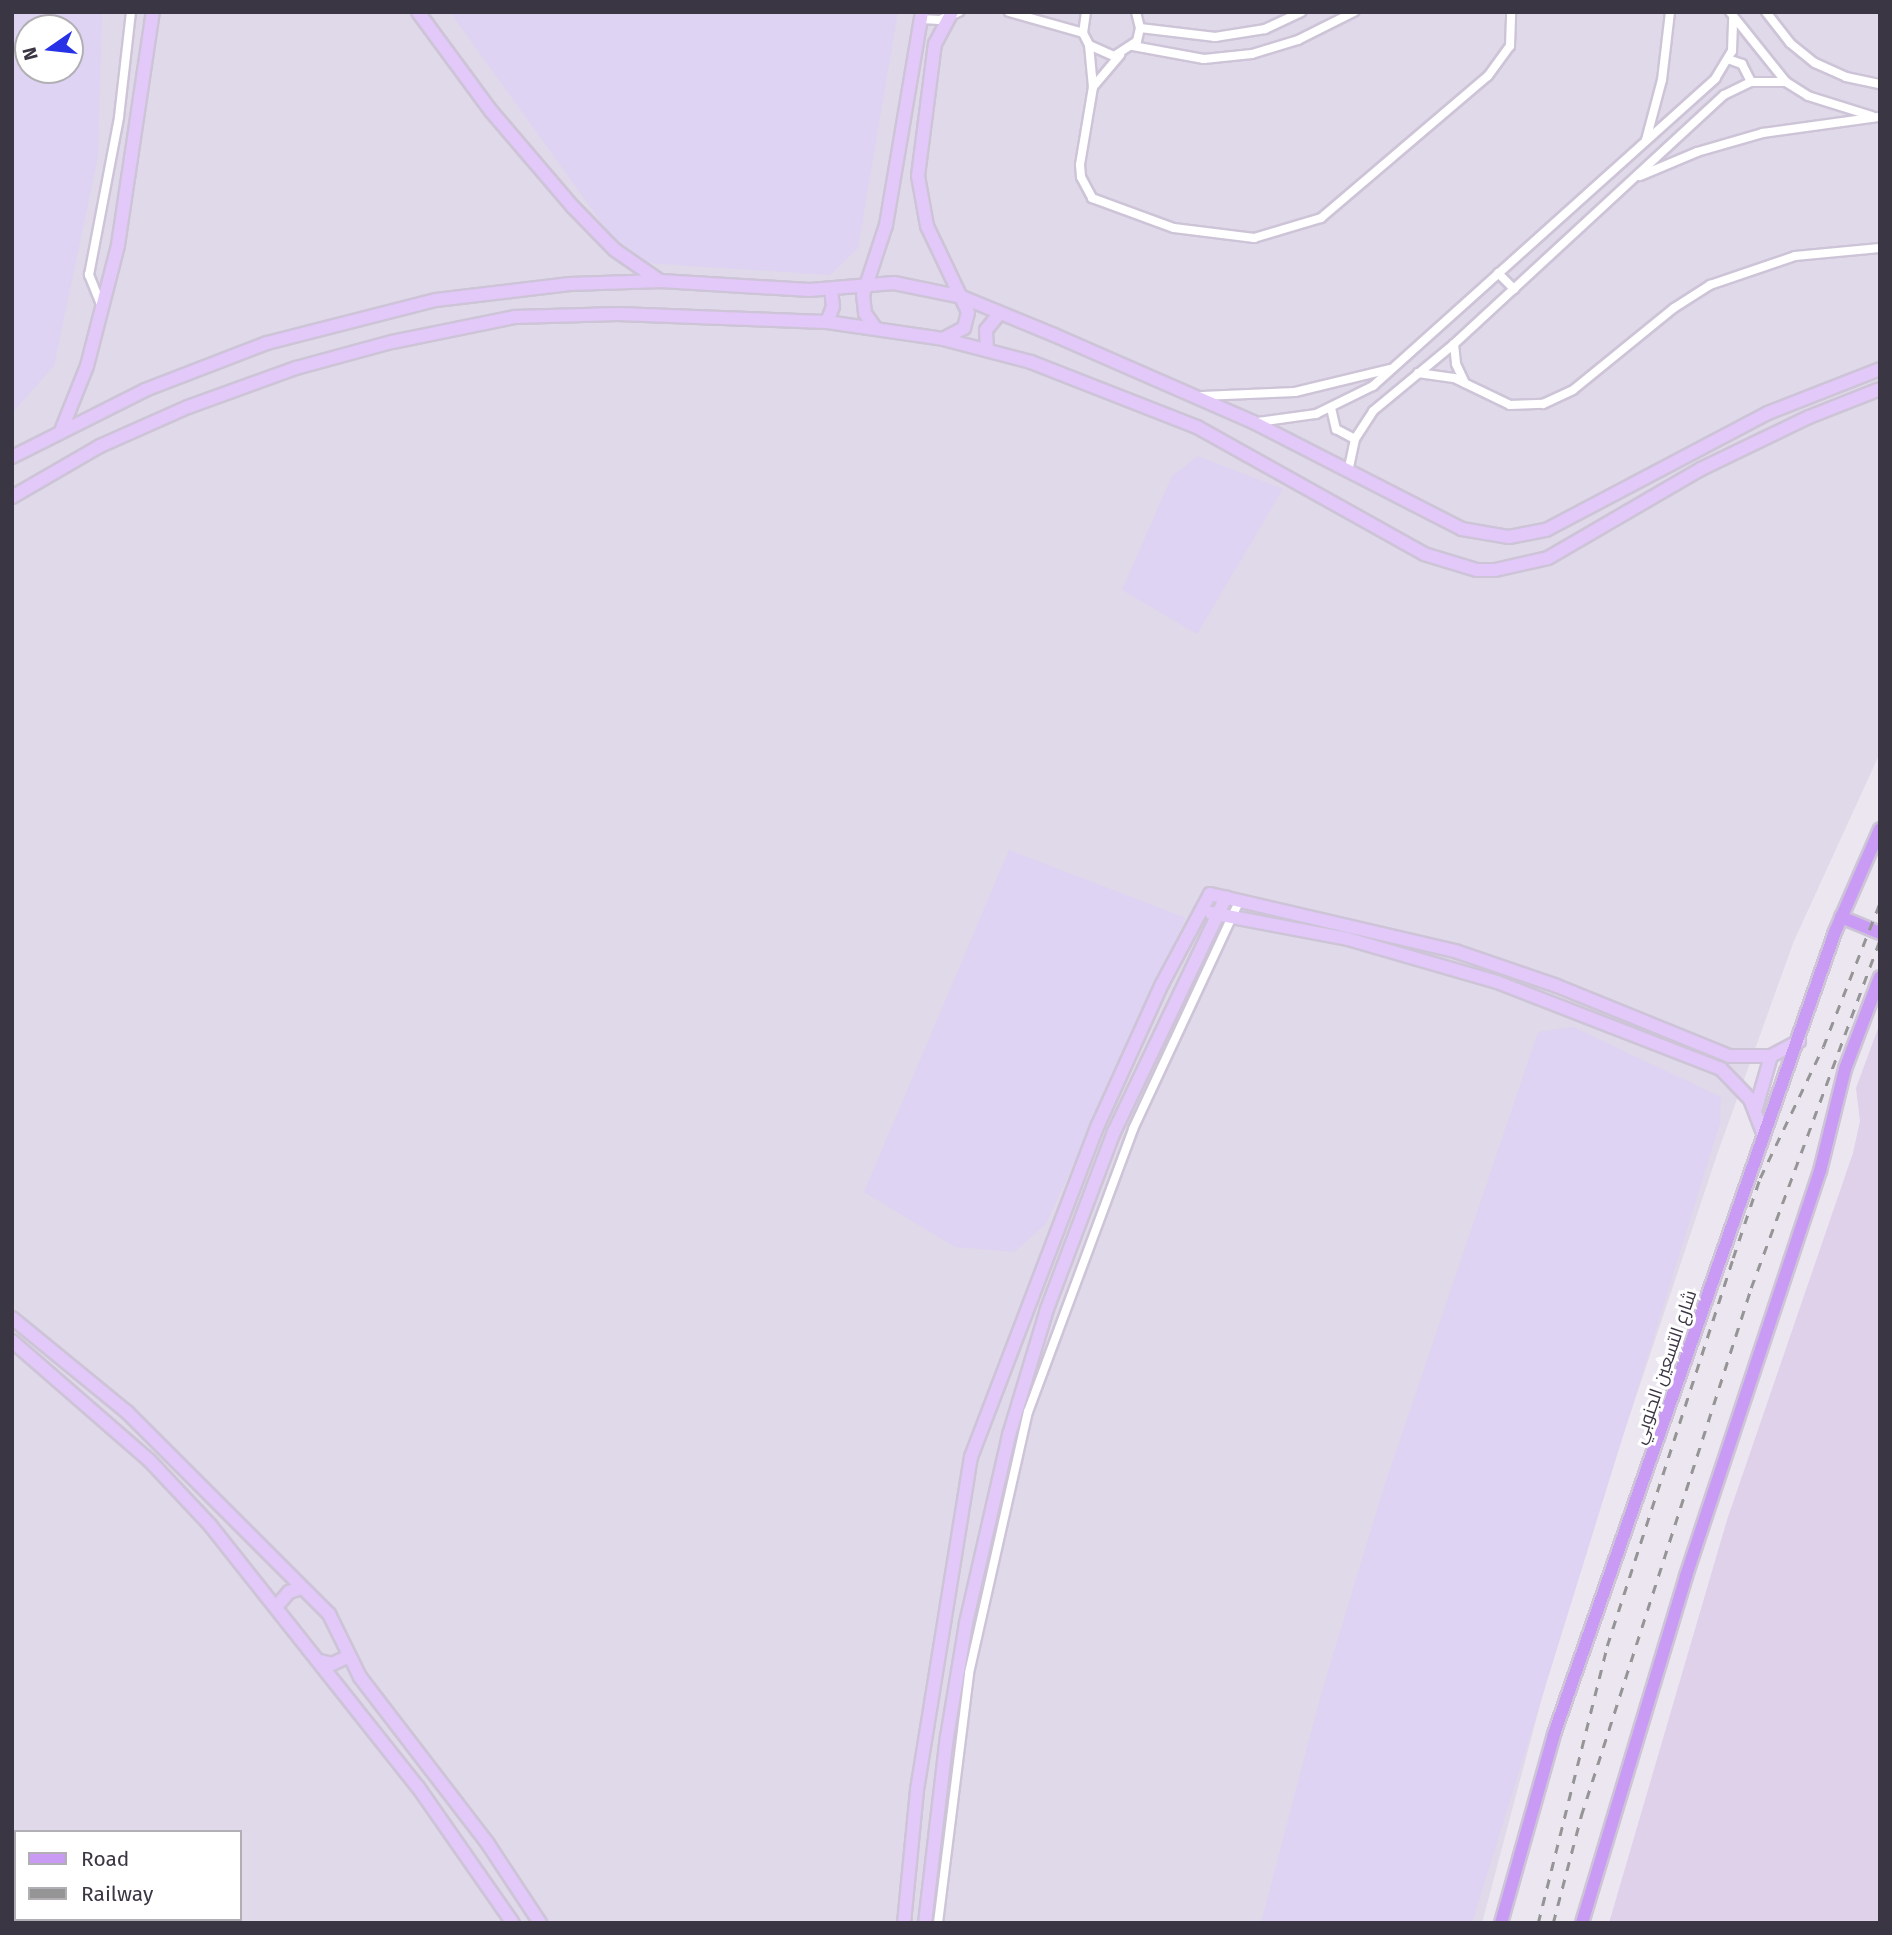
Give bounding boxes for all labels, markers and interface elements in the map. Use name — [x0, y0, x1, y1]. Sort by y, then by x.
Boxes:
north arrow — [14, 14, 84, 84]
text: N — [17, 45, 43, 63]
street label: شارع التسعين الجنوبي — [1629, 1287, 1701, 1447]
legend — [14, 1830, 242, 1921]
text: Road — [81, 1846, 129, 1872]
text: Railway — [81, 1881, 153, 1907]

